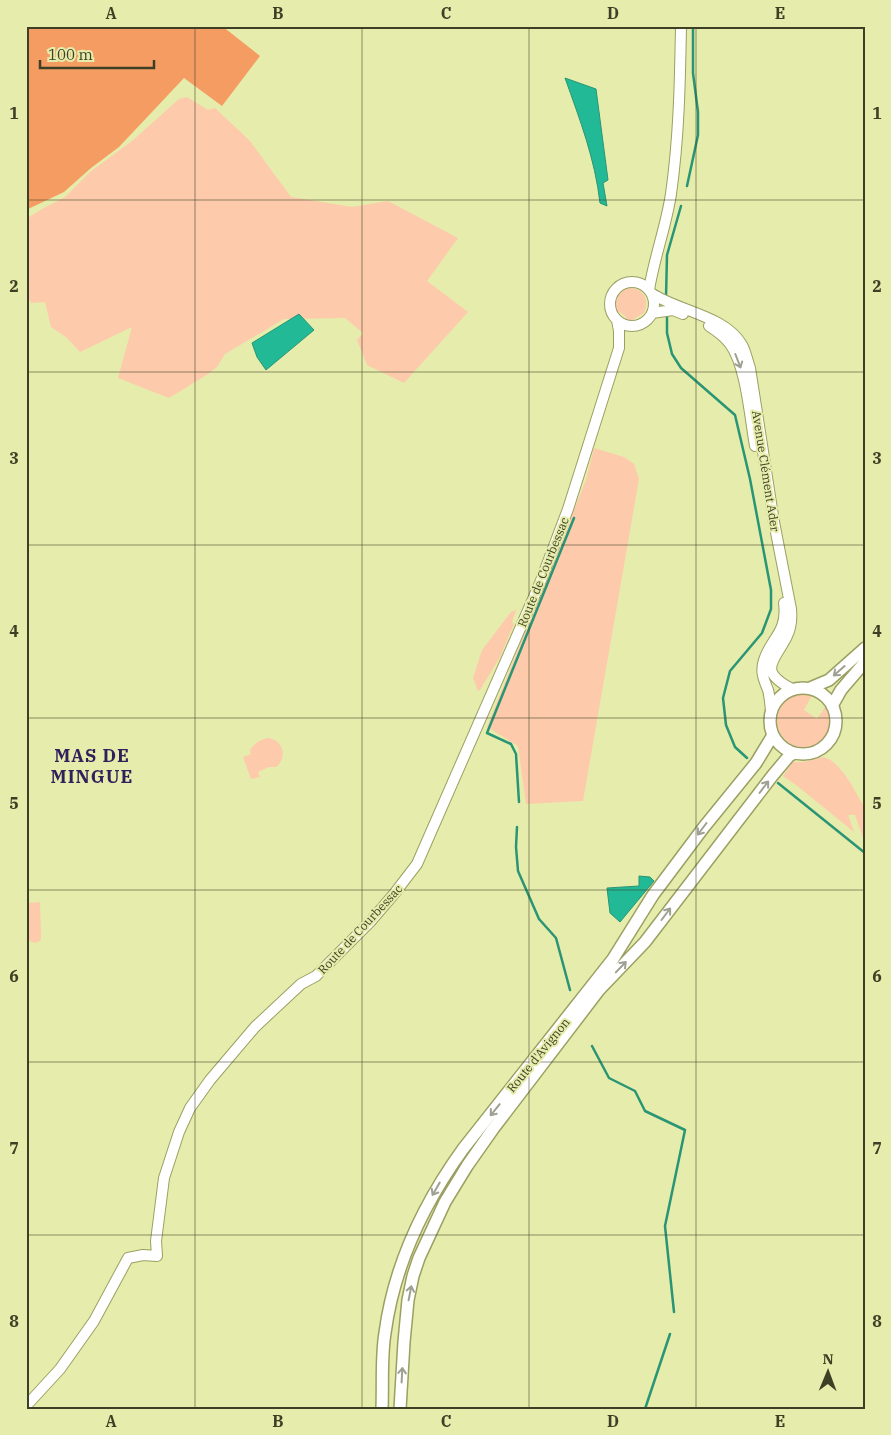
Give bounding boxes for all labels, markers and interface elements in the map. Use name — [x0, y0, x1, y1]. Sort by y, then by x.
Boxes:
text: A — [105, 3, 117, 23]
text: B — [272, 3, 284, 23]
text: C — [441, 3, 451, 23]
text: D — [607, 3, 619, 23]
text: E — [775, 3, 785, 23]
scale bar — [40, 38, 154, 70]
text: 100 m — [48, 45, 93, 64]
text: 1 — [9, 103, 19, 123]
text: 1 — [872, 103, 882, 123]
text: 2 — [9, 276, 19, 296]
text: 2 — [872, 276, 882, 296]
one-way arrow — [734, 353, 743, 369]
street label: Avenue Clément Ader — [749, 409, 783, 533]
text: 3 — [9, 448, 19, 468]
text: 3 — [872, 448, 882, 468]
street label: Route de Courbessac — [514, 515, 572, 629]
text: 4 — [9, 621, 19, 641]
text: 4 — [872, 621, 882, 641]
one-way arrow — [833, 665, 846, 676]
district label: MAS DE MINGUE — [51, 744, 133, 788]
one-way arrow — [758, 781, 769, 794]
text: 5 — [9, 793, 19, 813]
text: 5 — [872, 793, 882, 813]
one-way arrow — [697, 822, 707, 836]
street label: Route de Courbessac — [315, 881, 405, 977]
one-way arrow — [661, 908, 672, 921]
one-way arrow — [615, 961, 627, 974]
text: 6 — [9, 966, 19, 986]
text: 6 — [872, 966, 882, 986]
street label: Route d'Avignon — [503, 1015, 573, 1095]
one-way arrow — [489, 1103, 500, 1116]
text: 7 — [9, 1138, 19, 1158]
text: 7 — [872, 1138, 882, 1158]
one-way arrow — [431, 1182, 441, 1196]
one-way arrow — [406, 1286, 415, 1302]
text: 8 — [9, 1311, 19, 1331]
text: 8 — [872, 1311, 882, 1331]
north arrow — [804, 1348, 854, 1398]
text: N — [823, 1350, 834, 1368]
one-way arrow — [398, 1367, 407, 1383]
text: A — [105, 1411, 117, 1431]
text: B — [272, 1411, 284, 1431]
text: C — [441, 1411, 451, 1431]
text: D — [607, 1411, 619, 1431]
text: E — [775, 1411, 785, 1431]

